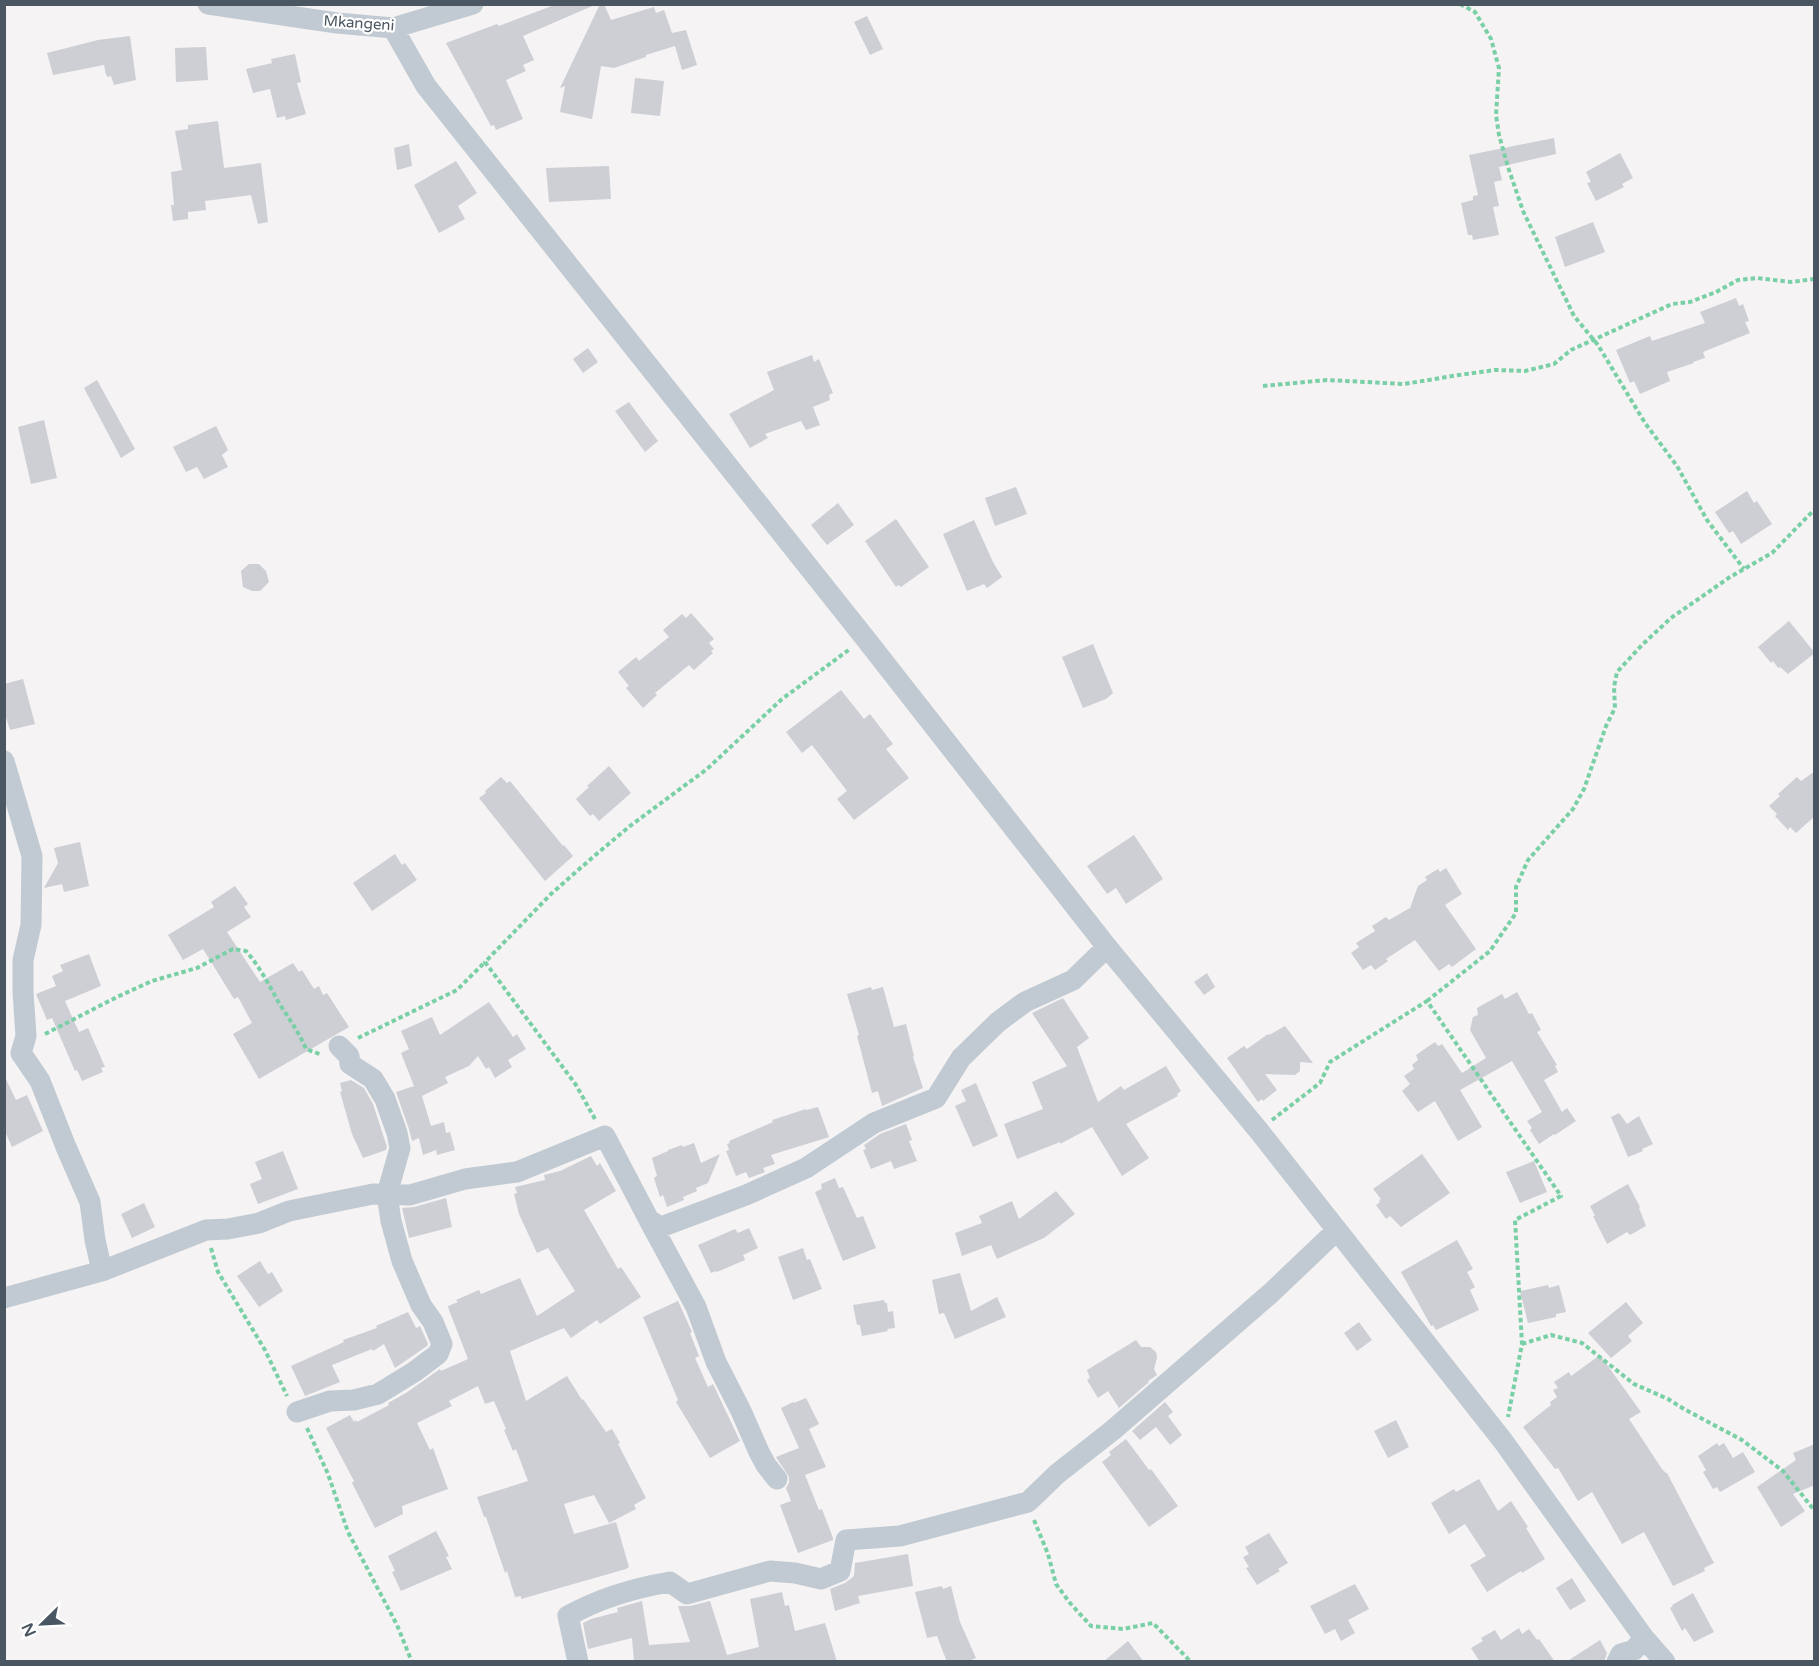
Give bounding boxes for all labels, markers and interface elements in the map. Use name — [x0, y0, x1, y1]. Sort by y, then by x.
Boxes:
street label: Mkangeni — [323, 12, 395, 34]
north arrow — [12, 1594, 72, 1654]
text: N — [17, 1620, 41, 1640]

